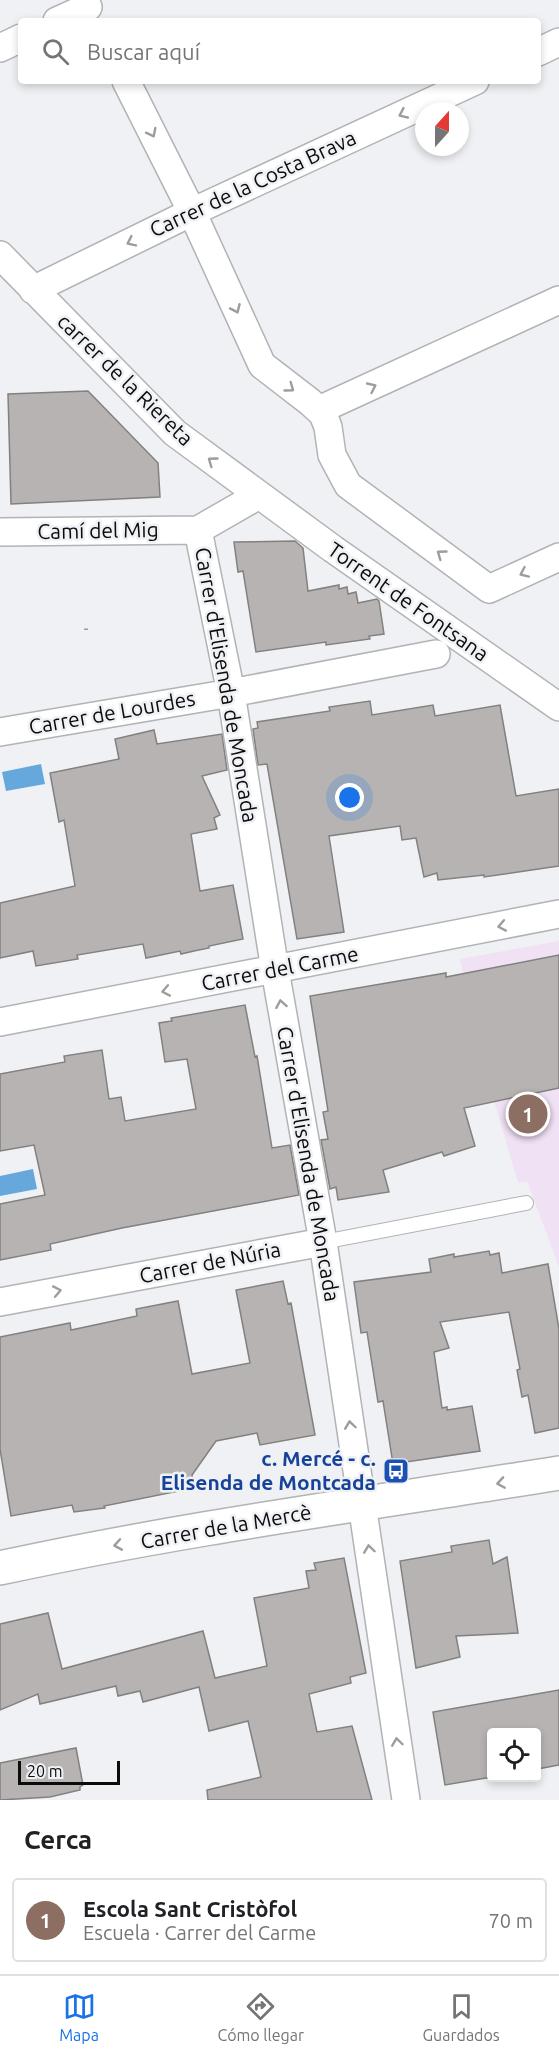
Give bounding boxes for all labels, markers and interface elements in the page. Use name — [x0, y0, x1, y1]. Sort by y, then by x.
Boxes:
search box — [18, 18, 541, 84]
icon: search — [39, 35, 72, 68]
text: Buscar aquí — [87, 39, 200, 64]
north arrow — [415, 102, 469, 156]
one-way arrow — [398, 107, 409, 119]
street label: Carrer de la Costa Brava — [146, 125, 360, 241]
one-way arrow — [145, 127, 157, 138]
one-way arrow — [127, 235, 138, 246]
one-way arrow — [229, 303, 241, 314]
street label: carrer de la Riereta — [53, 309, 198, 450]
one-way arrow — [284, 380, 295, 391]
one-way arrow — [366, 382, 377, 394]
one-way arrow — [207, 457, 218, 468]
street label: Camí del Mig — [37, 517, 159, 543]
street label: Torrent de Fontsana — [324, 537, 493, 666]
street label: Carrer d'Elisenda de Moncada — [191, 545, 263, 824]
one-way arrow — [437, 550, 448, 561]
one-way arrow — [519, 565, 530, 577]
street label: Carrer de Lourdes — [27, 686, 197, 738]
your location — [335, 783, 364, 812]
one-way arrow — [497, 919, 507, 932]
street label: Carrer del Carme — [199, 941, 360, 995]
one-way arrow — [161, 984, 171, 997]
one-way arrow — [275, 1000, 288, 1010]
street label: Carrer d'Elisenda de Moncada — [273, 1024, 345, 1303]
pin: 1 — [508, 1092, 548, 1136]
street label: Carrer de Núria — [137, 1237, 283, 1287]
one-way arrow — [52, 1285, 62, 1298]
one-way arrow — [345, 1420, 357, 1429]
place label: c. Mercé - c. Elisenda de Montcada — [161, 1446, 376, 1494]
bus stop icon: c. Mercé - c. Elisenda de Montcada — [381, 1456, 411, 1486]
one-way arrow — [497, 1476, 506, 1488]
street label: Carrer de la Mercè — [139, 1499, 313, 1553]
one-way arrow — [114, 1538, 124, 1551]
one-way arrow — [363, 1545, 375, 1554]
map controls — [487, 1728, 541, 1782]
button: locate — [487, 1728, 541, 1782]
one-way arrow — [392, 1738, 404, 1747]
scale bar — [18, 1758, 120, 1786]
text: 20 m — [27, 1762, 63, 1780]
text: Cerca — [24, 1825, 92, 1854]
text: Escola Sant Cristòfol — [83, 1896, 297, 1921]
text: 1 — [40, 1909, 51, 1932]
text: 70 m — [489, 1909, 533, 1932]
text: Escuela · Carrer del Carme — [83, 1921, 316, 1944]
tab: Mapa — [59, 1990, 99, 2044]
tab: Cómo llegar — [217, 1990, 304, 2044]
tab: Guardados — [423, 1990, 500, 2044]

